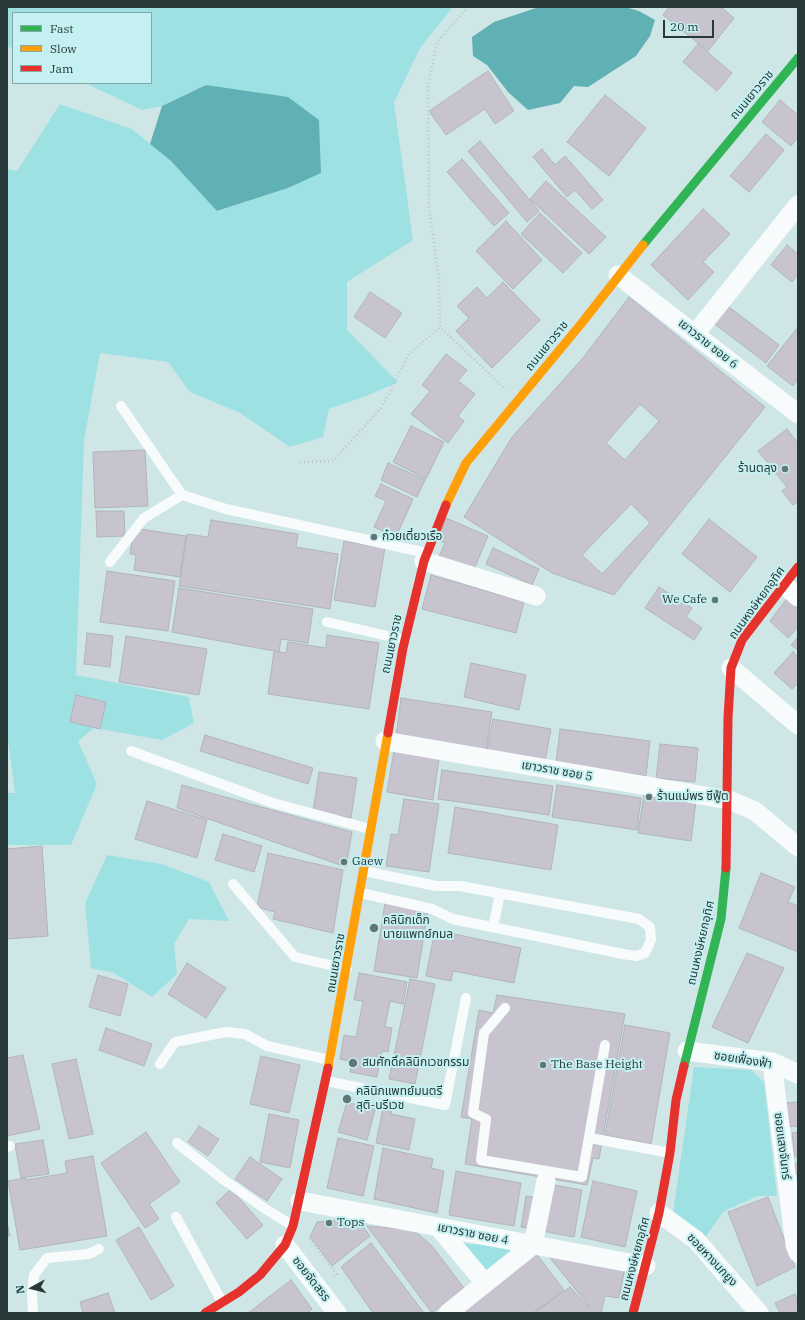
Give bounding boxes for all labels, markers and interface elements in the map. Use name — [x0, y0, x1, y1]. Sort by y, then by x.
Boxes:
legend — [12, 12, 152, 84]
scale bar — [665, 12, 716, 38]
text: 20 m — [670, 19, 699, 34]
text: Fast — [50, 21, 74, 36]
text: Slow — [50, 41, 77, 56]
text: Jam — [50, 61, 73, 76]
street label: ถนนเยาวราช — [727, 67, 777, 123]
street label: เยาวราช ซอย 6 — [675, 316, 741, 372]
street label: ถนนเยาวราช — [522, 318, 572, 374]
place label: ร้านตลุง — [738, 462, 777, 476]
marker: ร้านตลุง — [780, 464, 790, 474]
place label: ก๋วยเตี๋ยวเรือ — [382, 530, 442, 544]
marker: ก๋วยเตี๋ยวเรือ — [369, 532, 379, 542]
street label: ถนนหงษ์หยกอุทิศ — [726, 564, 788, 642]
place label: We Cafe — [662, 593, 707, 607]
marker: We Cafe — [710, 595, 720, 605]
street label: ถนนเยาวราช — [379, 613, 405, 675]
street label: เยาวราช ซอย 5 — [520, 758, 594, 784]
place label: ร้านแม่พร ซีฟู้ต — [657, 790, 729, 804]
marker: ร้านแม่พร ซีฟู้ต — [644, 792, 654, 802]
place label: Gaew — [352, 855, 383, 869]
marker: Gaew — [339, 857, 349, 867]
street label: ถนนหงษ์หยกอุทิศ — [684, 899, 718, 987]
place label: คลินิกเด็ก นายแพทย์กมล — [383, 914, 453, 942]
marker: คลินิกเด็ก นายแพทย์กมล — [368, 922, 380, 934]
street label: ถนนเยาวราช — [324, 932, 348, 994]
street label: ซอยเฟื่องฟ้า — [713, 1048, 773, 1072]
place label: สมศักดิ์คลินิกเวชกรรม — [362, 1056, 469, 1070]
marker: สมศักดิ์คลินิกเวชกรรม — [347, 1057, 359, 1069]
place label: The Base Height — [551, 1058, 643, 1072]
marker: The Base Height — [538, 1060, 548, 1070]
place label: คลินิกแพทย์มนตรี สุติ-นรีเวช — [356, 1085, 442, 1113]
marker: คลินิกแพทย์มนตรี สุติ-นรีเวช — [341, 1093, 353, 1105]
street label: ซอยแสงจันทร์ — [771, 1112, 793, 1180]
place label: Tops — [337, 1216, 364, 1230]
street label: ถนนหงษ์หยกอุทิศ — [617, 1216, 653, 1302]
marker: Tops — [324, 1218, 334, 1228]
street label: เยาวราช ซอย 4 — [436, 1220, 510, 1248]
street label: ซอยหางนกยูง — [684, 1231, 740, 1289]
street label: ซอยจัดสรร — [289, 1254, 333, 1304]
north arrow — [12, 1268, 52, 1308]
text: N — [13, 1284, 28, 1295]

